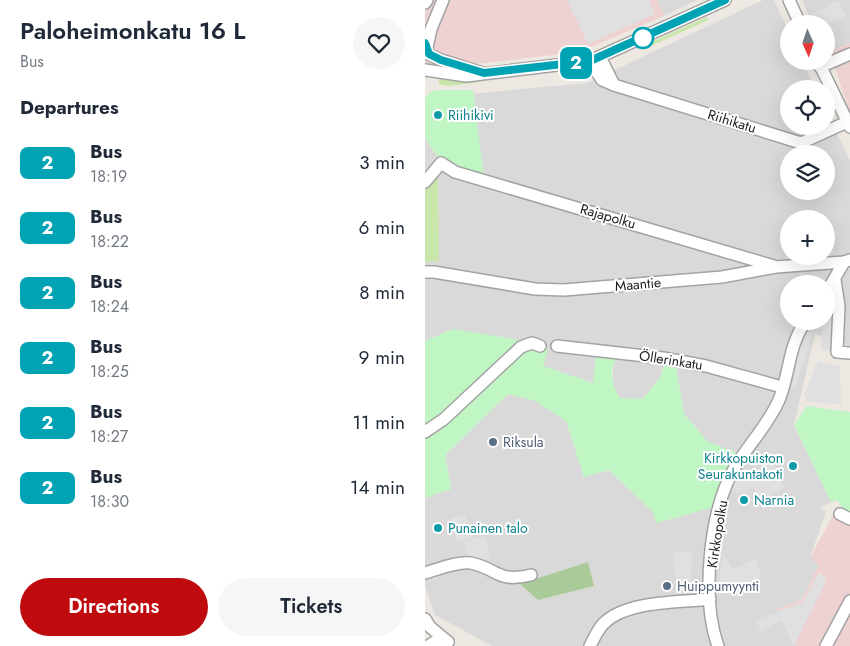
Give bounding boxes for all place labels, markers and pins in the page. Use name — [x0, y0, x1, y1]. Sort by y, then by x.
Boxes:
unlabelled marker — [632, 27, 654, 49]
place label: Riihikivi — [448, 105, 494, 125]
marker: Riihikivi — [432, 109, 444, 121]
place label: Riksula — [503, 432, 544, 452]
marker: Riksula — [487, 436, 499, 448]
place label: Kirkkopuiston Seurakuntakoti — [698, 448, 783, 484]
marker: Kirkkopuiston Seurakuntakoti — [787, 460, 799, 472]
place label: Narnia — [754, 490, 794, 510]
marker: Narnia — [738, 494, 750, 506]
place label: Punainen talo — [448, 518, 528, 538]
marker: Punainen talo — [432, 522, 444, 534]
place label: Huippumyynti — [677, 576, 759, 596]
marker: Huippumyynti — [661, 580, 673, 592]

